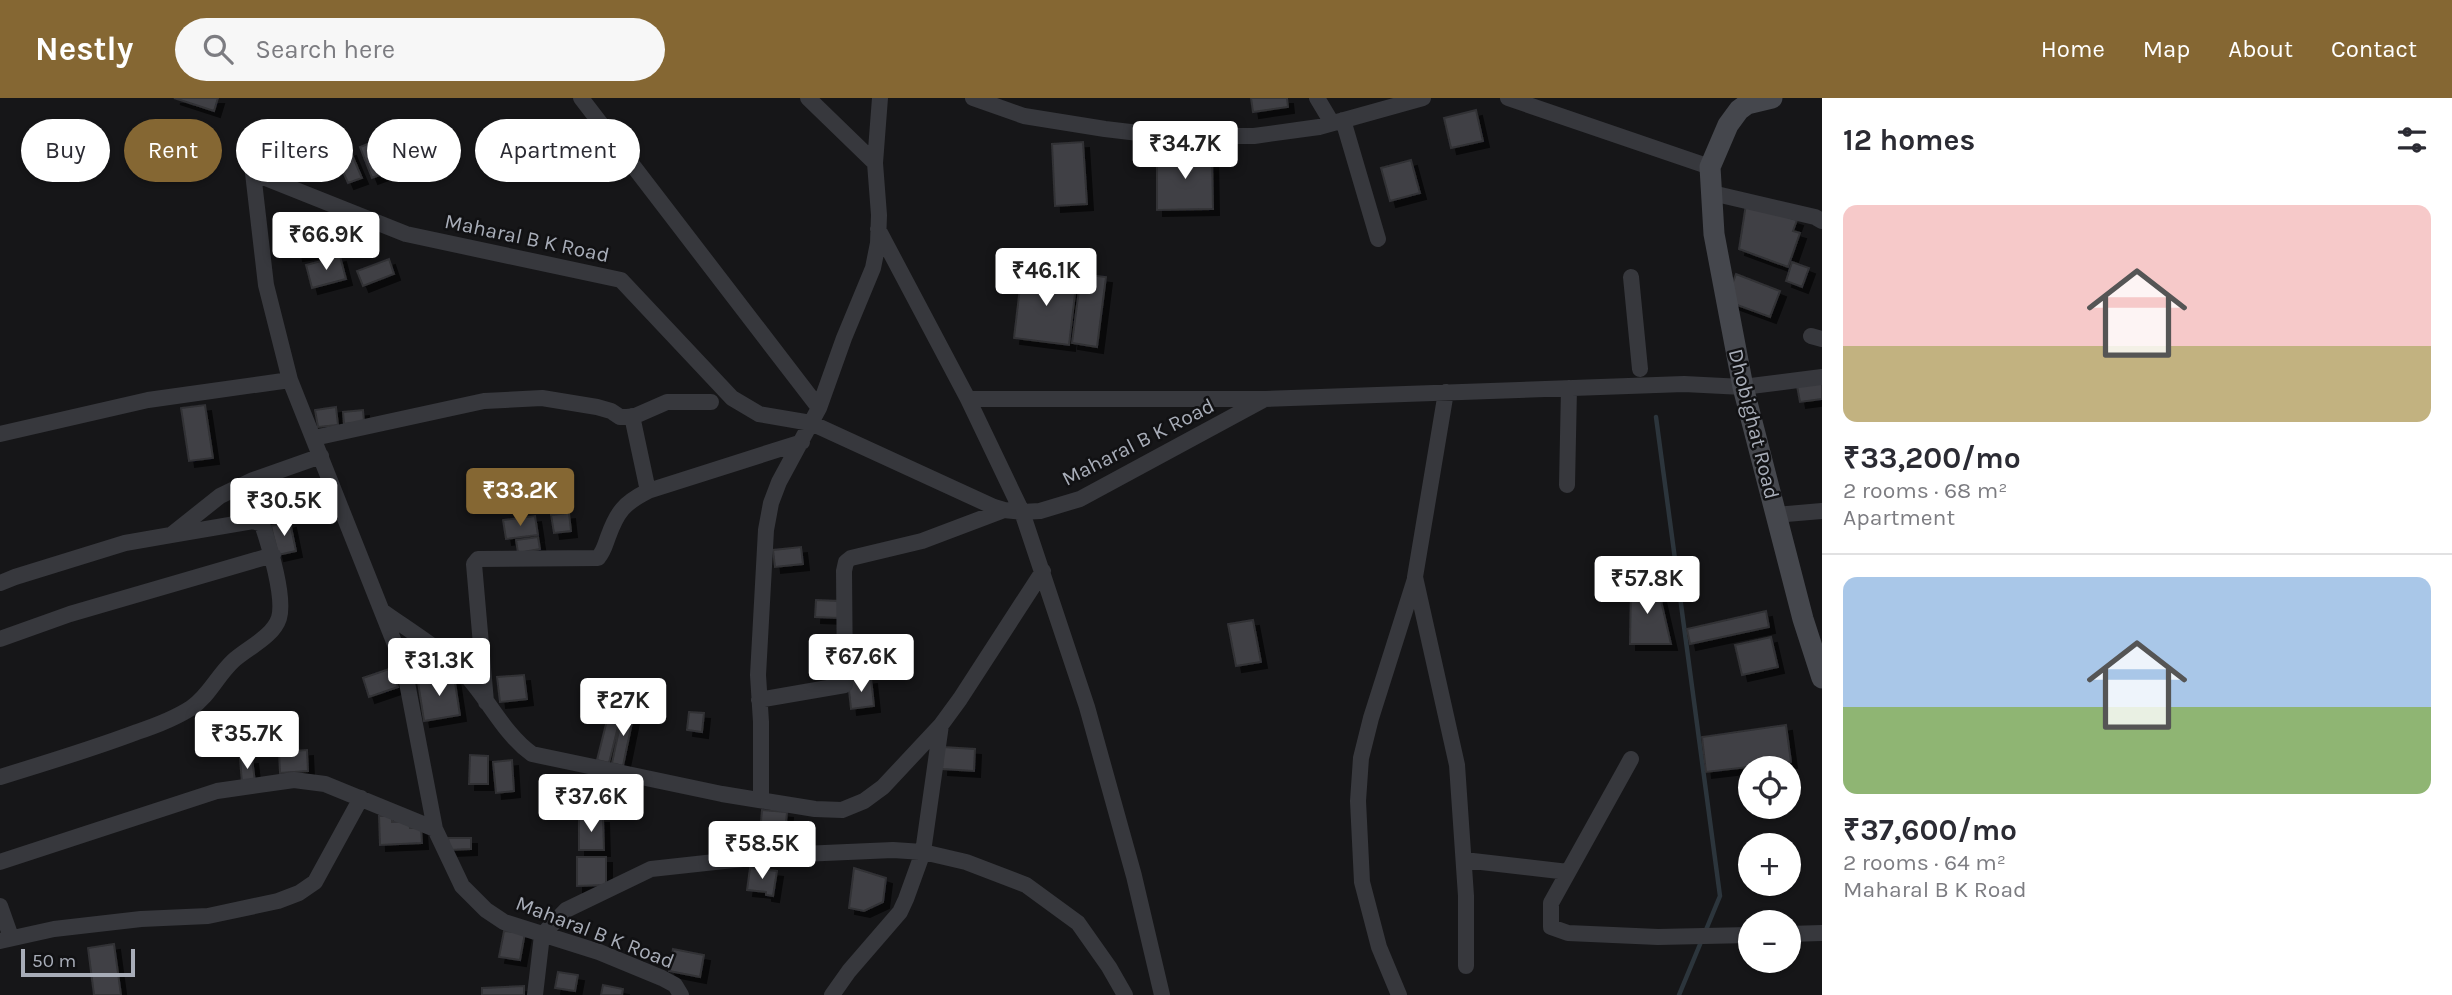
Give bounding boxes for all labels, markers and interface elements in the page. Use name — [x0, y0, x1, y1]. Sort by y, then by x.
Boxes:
search box — [175, 18, 665, 81]
text: Nestly — [35, 30, 133, 68]
icon: search — [199, 30, 237, 68]
text: Search here — [255, 34, 395, 65]
text: Home — [2041, 35, 2105, 63]
text: Map — [2143, 35, 2190, 63]
text: About — [2228, 35, 2293, 63]
text: Contact — [2331, 35, 2417, 63]
chip: Buy — [21, 119, 110, 182]
chip: Rent — [124, 119, 222, 182]
chip: Filters — [236, 119, 353, 182]
chip: New — [367, 119, 461, 182]
chip: Apartment — [475, 119, 640, 182]
icon: filters — [2393, 121, 2431, 159]
pin: ₹34.7K — [1128, 122, 1242, 181]
text: 12 homes — [1843, 122, 1975, 158]
text: ₹34.7K — [1149, 130, 1221, 157]
street label: Maharal B K Road — [442, 209, 612, 267]
pin: ₹66.9K — [269, 212, 383, 272]
text: ₹66.9K — [288, 221, 364, 248]
pin: ₹46.1K — [989, 248, 1103, 308]
icon: home — [2074, 250, 2200, 376]
text: ₹46.1K — [1012, 257, 1081, 284]
street label: Dhobighat Road — [1724, 346, 1784, 502]
street label: Maharal B K Road — [1058, 393, 1218, 491]
text: ₹33,200/mo — [1843, 440, 2021, 476]
pin: ₹33.2K — [463, 468, 577, 528]
text: ₹33.2K — [482, 477, 558, 504]
text: 2 rooms · 68 m² — [1843, 477, 2007, 504]
pin: ₹30.5K — [227, 478, 341, 538]
text: ₹30.5K — [246, 487, 322, 514]
text: Apartment — [1843, 504, 1955, 531]
pin: ₹57.8K — [1590, 556, 1704, 616]
text: ₹57.8K — [1611, 565, 1683, 592]
icon: home — [2074, 622, 2200, 748]
pin: ₹67.6K — [804, 634, 918, 694]
pin: ₹31.3K — [382, 638, 496, 698]
text: ₹67.6K — [825, 643, 897, 670]
text: ₹31.3K — [404, 647, 474, 674]
pin: ₹27K — [582, 678, 664, 738]
text: ₹27K — [596, 687, 650, 714]
pin: ₹35.7K — [190, 712, 304, 771]
text: ₹35.7K — [211, 720, 283, 747]
map controls — [1738, 756, 1801, 973]
button: locate — [1738, 756, 1801, 819]
pin: ₹37.6K — [534, 774, 648, 834]
text: ₹37.6K — [555, 783, 627, 810]
text: ₹37,600/mo — [1843, 812, 2017, 848]
pin: ₹58.5K — [705, 822, 819, 881]
text: ₹58.5K — [725, 830, 799, 857]
button: + — [1738, 833, 1801, 896]
text: 2 rooms · 64 m² — [1843, 849, 2006, 876]
text: Maharal B K Road — [1843, 876, 2027, 903]
street label: Maharal B K Road — [512, 891, 678, 973]
button: − — [1738, 910, 1801, 973]
scale bar — [21, 946, 135, 978]
text: 50 m — [32, 950, 76, 972]

